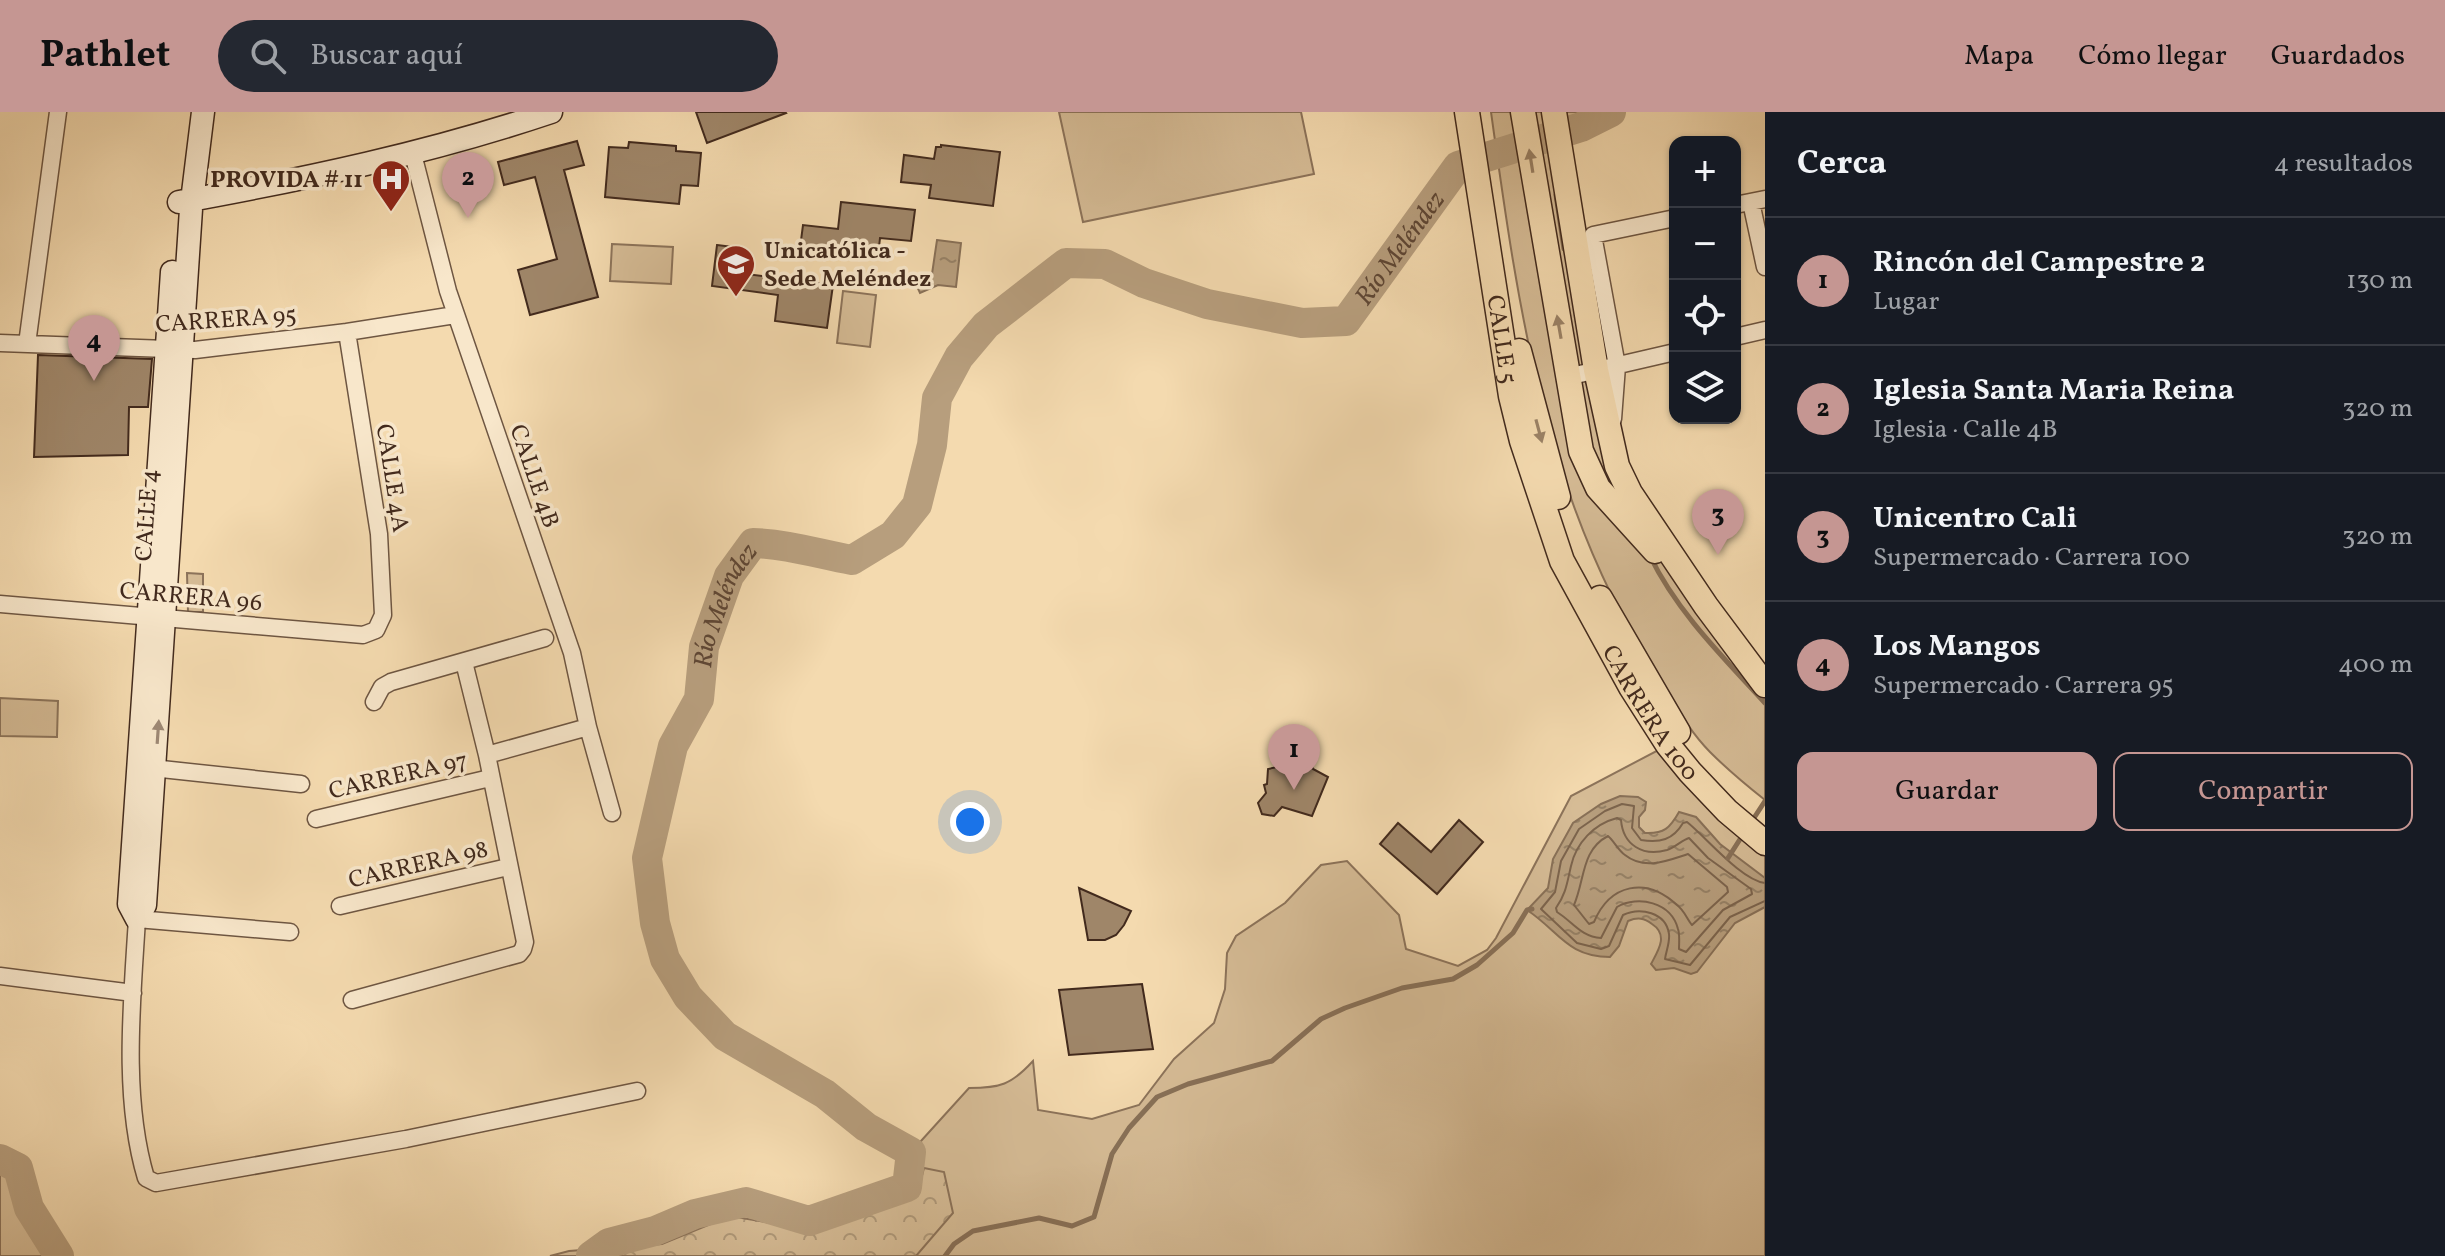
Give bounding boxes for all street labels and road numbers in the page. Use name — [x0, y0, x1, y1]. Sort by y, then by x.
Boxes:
street label: CALLE 5 — [1477, 293, 1524, 387]
street label: CARRERA 95 — [155, 299, 298, 343]
street label: CALLE 4B — [500, 420, 567, 533]
street label: CALLE 4A — [366, 422, 416, 535]
street label: CALLE 4 — [128, 468, 168, 562]
street label: CARRERA 96 — [118, 575, 264, 621]
street label: CARRERA 100 — [1592, 639, 1706, 789]
street label: CARRERA 97 — [326, 744, 471, 809]
street label: CARRERA 98 — [345, 833, 492, 898]

